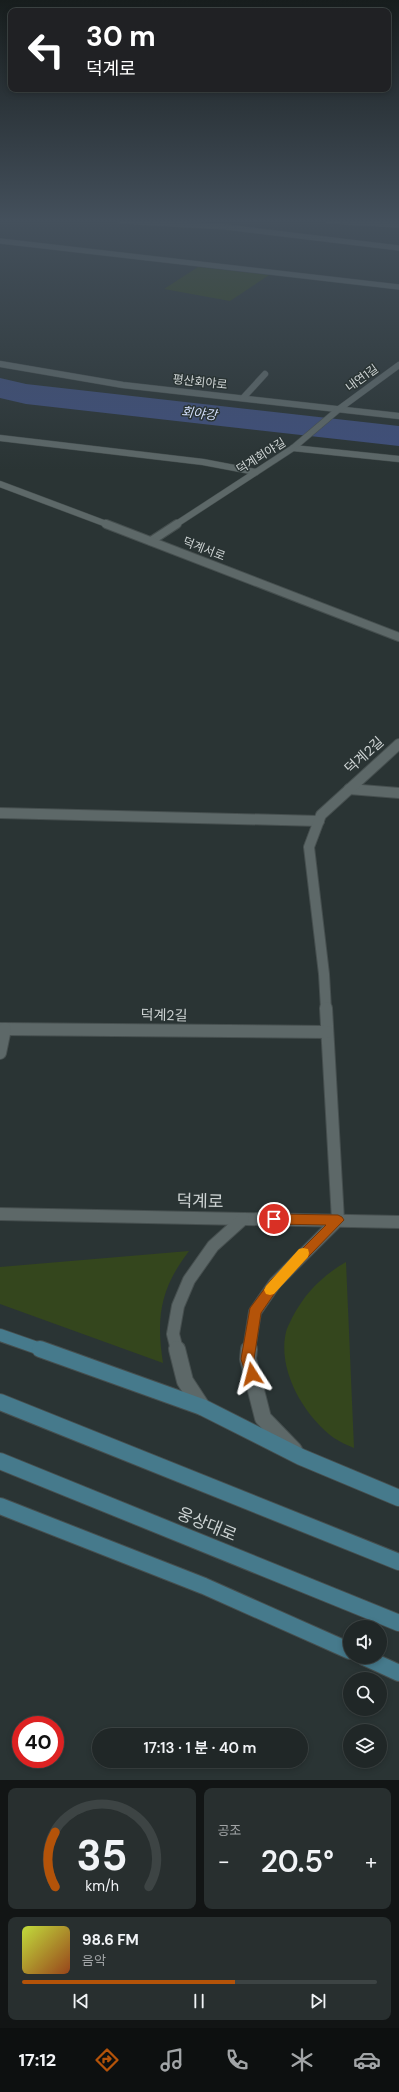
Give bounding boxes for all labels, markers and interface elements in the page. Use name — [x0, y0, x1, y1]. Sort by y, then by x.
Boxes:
text: 30 m — [86, 18, 156, 55]
icon: left — [20, 24, 72, 76]
text: 덕계로 — [86, 57, 136, 81]
street label: 내연1길 — [342, 361, 382, 395]
street label: 평산회야로 — [172, 371, 228, 393]
water label: 회야강 — [180, 403, 220, 424]
street label: 덕계회야길 — [233, 435, 289, 477]
street label: 덕계서로 — [181, 534, 227, 564]
street label: 덕계2길 — [341, 733, 387, 777]
street label: 덕계2길 — [140, 1006, 188, 1024]
street label: 덕계로 — [176, 1190, 224, 1212]
pin — [257, 1202, 291, 1236]
icon: arrive — [263, 1208, 285, 1230]
position arrow — [231, 1353, 273, 1395]
street label: 웅상대로 — [174, 1502, 240, 1546]
map controls — [343, 1620, 387, 1768]
button: sound — [343, 1620, 387, 1664]
button: search — [343, 1672, 387, 1716]
speed limit sign: 40 — [12, 1716, 64, 1768]
button: layers — [343, 1724, 387, 1768]
text: 17:13 · 1 분 · 40 m — [143, 1738, 257, 1758]
text: 공조 — [218, 1822, 241, 1839]
text: 35 — [76, 1828, 127, 1882]
text: 20.5° — [261, 1842, 334, 1881]
text: − — [218, 1847, 230, 1876]
text: + — [365, 1847, 377, 1876]
text: km/h — [85, 1876, 119, 1894]
text: 98.6 FM — [82, 1930, 139, 1950]
text: 음악 — [82, 1952, 106, 1969]
icon: previous — [70, 1990, 92, 2012]
icon: pause — [188, 1990, 210, 2012]
icon: next — [307, 1990, 329, 2012]
icon: directions — [93, 2046, 121, 2074]
icon: music — [158, 2046, 186, 2074]
icon: phone — [223, 2046, 251, 2074]
icon: climate — [288, 2046, 316, 2074]
icon: car — [353, 2046, 381, 2074]
text: 17:12 — [18, 2048, 56, 2072]

